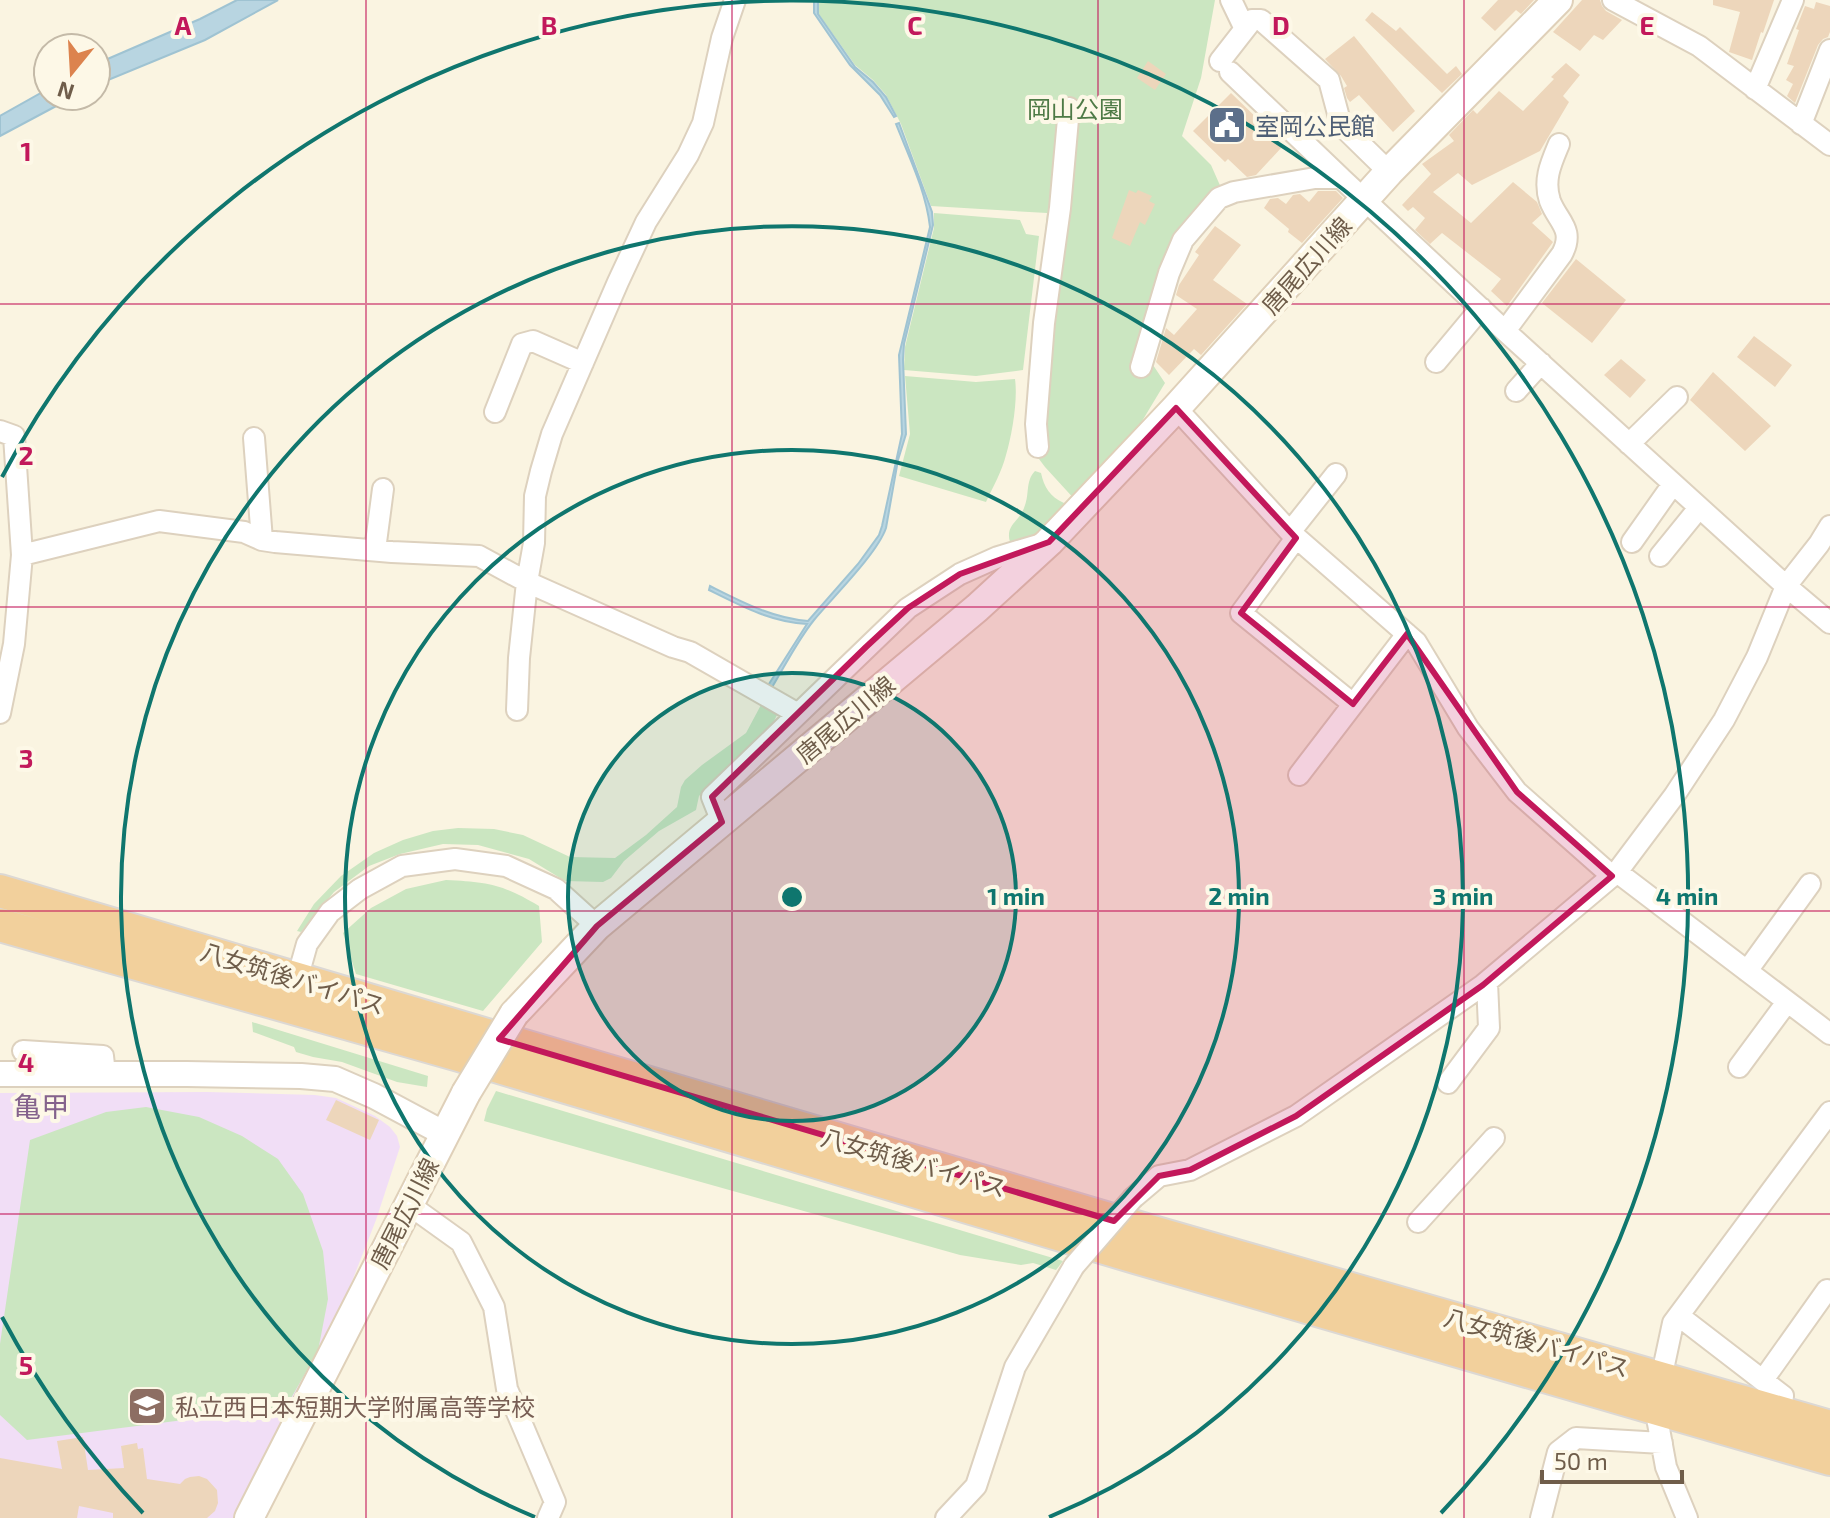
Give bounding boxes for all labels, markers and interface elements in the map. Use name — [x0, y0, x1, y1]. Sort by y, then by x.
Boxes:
text: A — [175, 9, 192, 40]
text: B — [541, 9, 557, 40]
text: C — [907, 9, 923, 40]
text: D — [1272, 9, 1290, 40]
text: E — [1639, 9, 1655, 40]
north arrow — [32, 32, 112, 112]
text: N — [54, 77, 77, 107]
park label: 岡山公園 — [1027, 94, 1123, 123]
public building icon: 室岡公民館 — [1206, 104, 1248, 146]
place label: 室岡公民館 — [1255, 111, 1375, 140]
text: 1 — [20, 135, 32, 166]
street label: 唐尾広川線 — [1255, 211, 1357, 319]
text: 2 — [18, 439, 34, 470]
street label: 唐尾広川線 — [790, 669, 900, 769]
text: 3 — [19, 742, 33, 773]
text: 1 min — [987, 881, 1045, 910]
text: 2 min — [1208, 881, 1270, 910]
text: 3 min — [1433, 881, 1493, 910]
text: 4 min — [1656, 881, 1718, 910]
centre of rings — [778, 883, 806, 911]
street label: 八女筑後バイパス — [197, 936, 389, 1020]
text: 4 — [18, 1046, 34, 1077]
district label: 亀甲 — [13, 1089, 69, 1123]
street label: 八女筑後バイパス — [818, 1122, 1010, 1202]
street label: 唐尾広川線 — [364, 1153, 444, 1273]
street label: 八女筑後バイパス — [1441, 1302, 1633, 1382]
text: 5 — [19, 1349, 33, 1380]
school or university icon: 私立西日本短期大学附属高等学校 — [126, 1385, 168, 1427]
place label: 私立西日本短期大学附属高等学校 — [175, 1392, 535, 1421]
scale bar — [1542, 1434, 1682, 1484]
text: 50 m — [1554, 1446, 1608, 1475]

